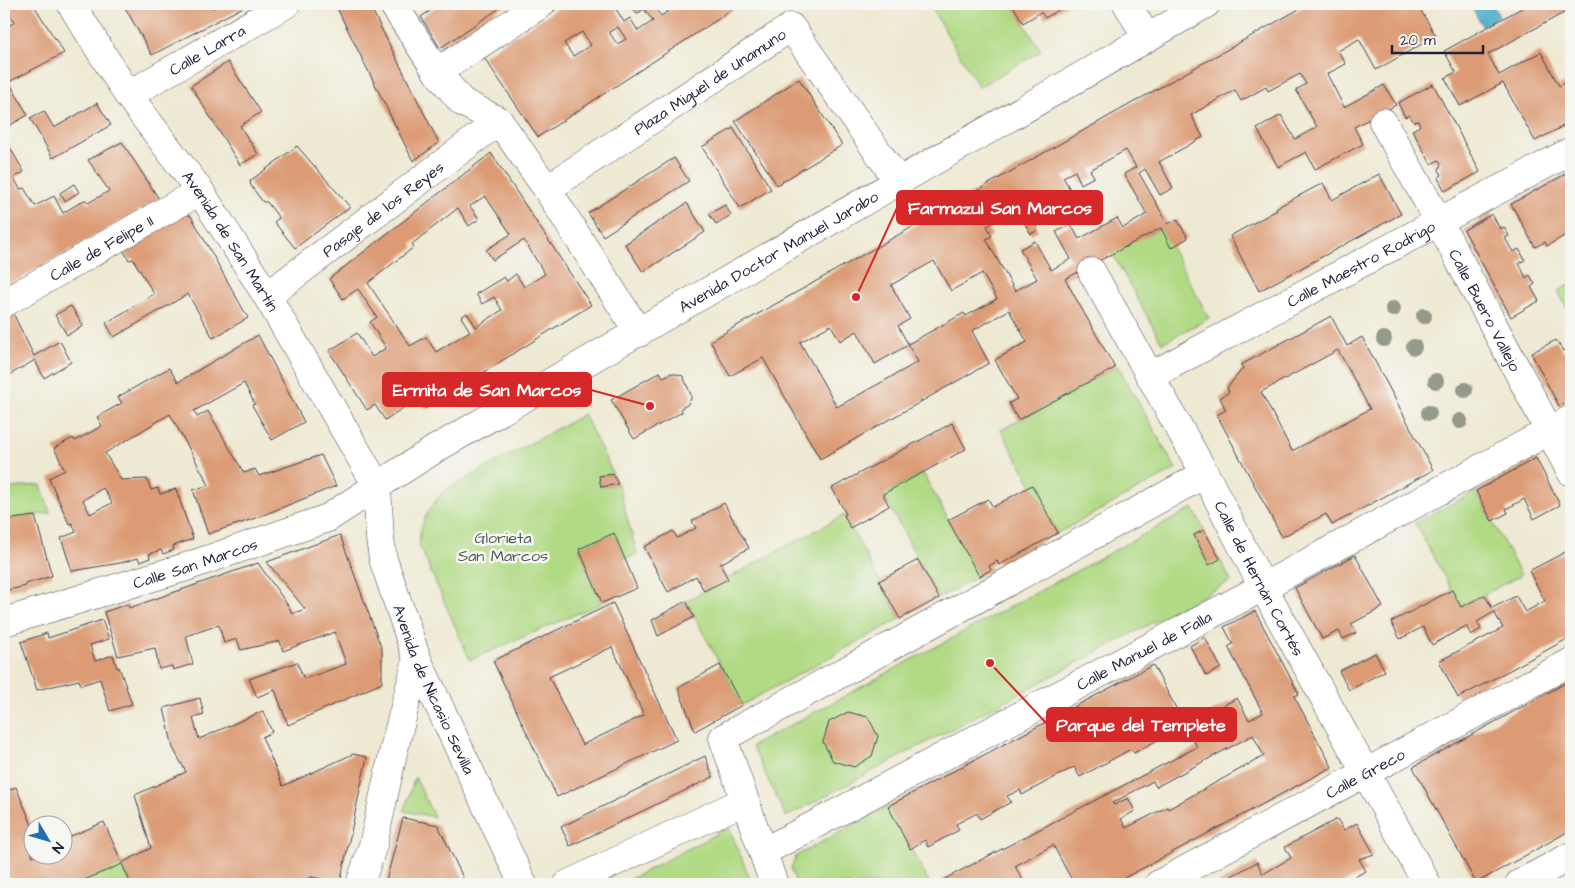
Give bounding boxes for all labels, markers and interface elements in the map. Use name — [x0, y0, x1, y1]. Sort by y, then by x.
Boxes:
street label: Calle Larra — [165, 20, 249, 81]
scale bar — [1392, 22, 1484, 54]
street label: Plaza Miguel de Unamuno — [629, 23, 791, 141]
text: 20 m — [1400, 30, 1436, 51]
street label: Pasaje de los Reyes — [318, 156, 449, 263]
street label: Avenida de San Martín — [177, 166, 284, 316]
street label: Avenida Doctor Manuel Jarabo — [675, 186, 883, 318]
callout: Farmazul San Marcos — [897, 191, 1102, 224]
text: Farmazul San Marcos — [908, 196, 1092, 221]
street label: Calle de Felipe II — [46, 210, 158, 287]
street label: Calle Maestro Rodrigo — [1283, 216, 1439, 313]
street label: Calle Buero Vallejo — [1443, 245, 1526, 375]
callout: Ermita de San Marcos — [383, 373, 591, 406]
text: Ermita de San Marcos — [393, 378, 581, 403]
street label: Calle de Hernán Cortés — [1209, 497, 1309, 660]
park label: Glorieta San Marcos — [458, 527, 548, 567]
street label: Calle San Marcos — [130, 533, 261, 594]
street label: Avenida de Nicasio Sevilla — [387, 602, 480, 778]
street label: Calle Manuel de Falla — [1073, 606, 1216, 696]
callout: Parque del Templete — [1047, 708, 1236, 741]
text: Parque del Templete — [1056, 713, 1226, 738]
street label: Calle Greco — [1322, 744, 1409, 804]
north arrow — [22, 816, 72, 866]
text: N — [47, 838, 68, 857]

